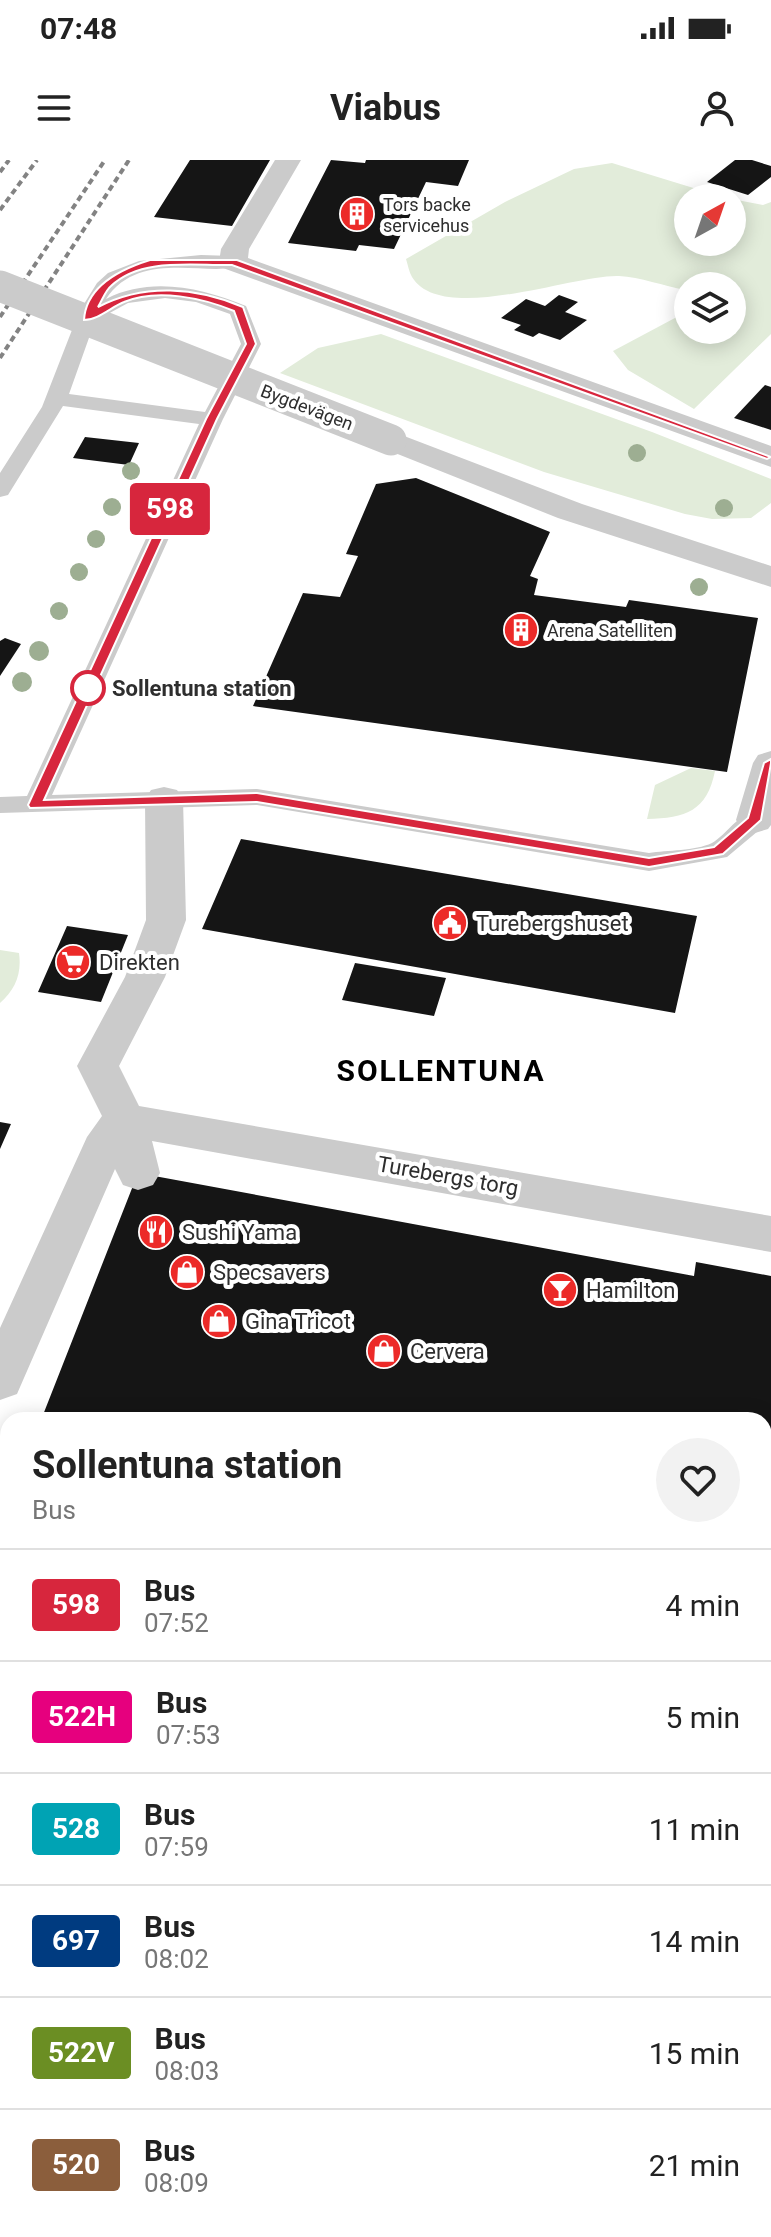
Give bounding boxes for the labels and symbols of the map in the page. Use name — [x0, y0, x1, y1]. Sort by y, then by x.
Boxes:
north arrow — [674, 184, 746, 256]
place label: Tors backe servicehus — [383, 194, 471, 236]
building icon: Tors backe servicehus — [338, 195, 376, 233]
street label: Bygdevägen — [258, 380, 356, 434]
line badge: 598 — [124, 483, 216, 535]
building icon: Arena Satelliten — [502, 611, 540, 649]
place label: Arena Satelliten — [547, 620, 673, 641]
marker: Sollentuna station — [71, 671, 105, 705]
place label: Sollentuna station — [112, 676, 292, 701]
public building icon: Turebergshuset — [431, 904, 469, 942]
place label: Turebergshuset — [476, 911, 629, 936]
supermarket icon: Direkten — [54, 943, 92, 981]
place label: Direkten — [99, 950, 180, 975]
district label: SOLLENTUNA — [336, 1053, 546, 1088]
street label: Turebergs torg — [376, 1151, 520, 1201]
restaurant icon: Sushi Yama — [137, 1213, 175, 1251]
place label: Sushi Yama — [182, 1220, 297, 1245]
shop icon: Specsavers — [168, 1253, 206, 1291]
place label: Specsavers — [213, 1260, 326, 1285]
bar icon: Hamilton — [541, 1271, 579, 1309]
place label: Hamilton — [586, 1278, 675, 1303]
shop icon: Gina Tricot — [200, 1302, 238, 1340]
place label: Gina Tricot — [245, 1309, 351, 1334]
shop icon: Cervera — [365, 1332, 403, 1370]
place label: Cervera — [410, 1339, 485, 1364]

